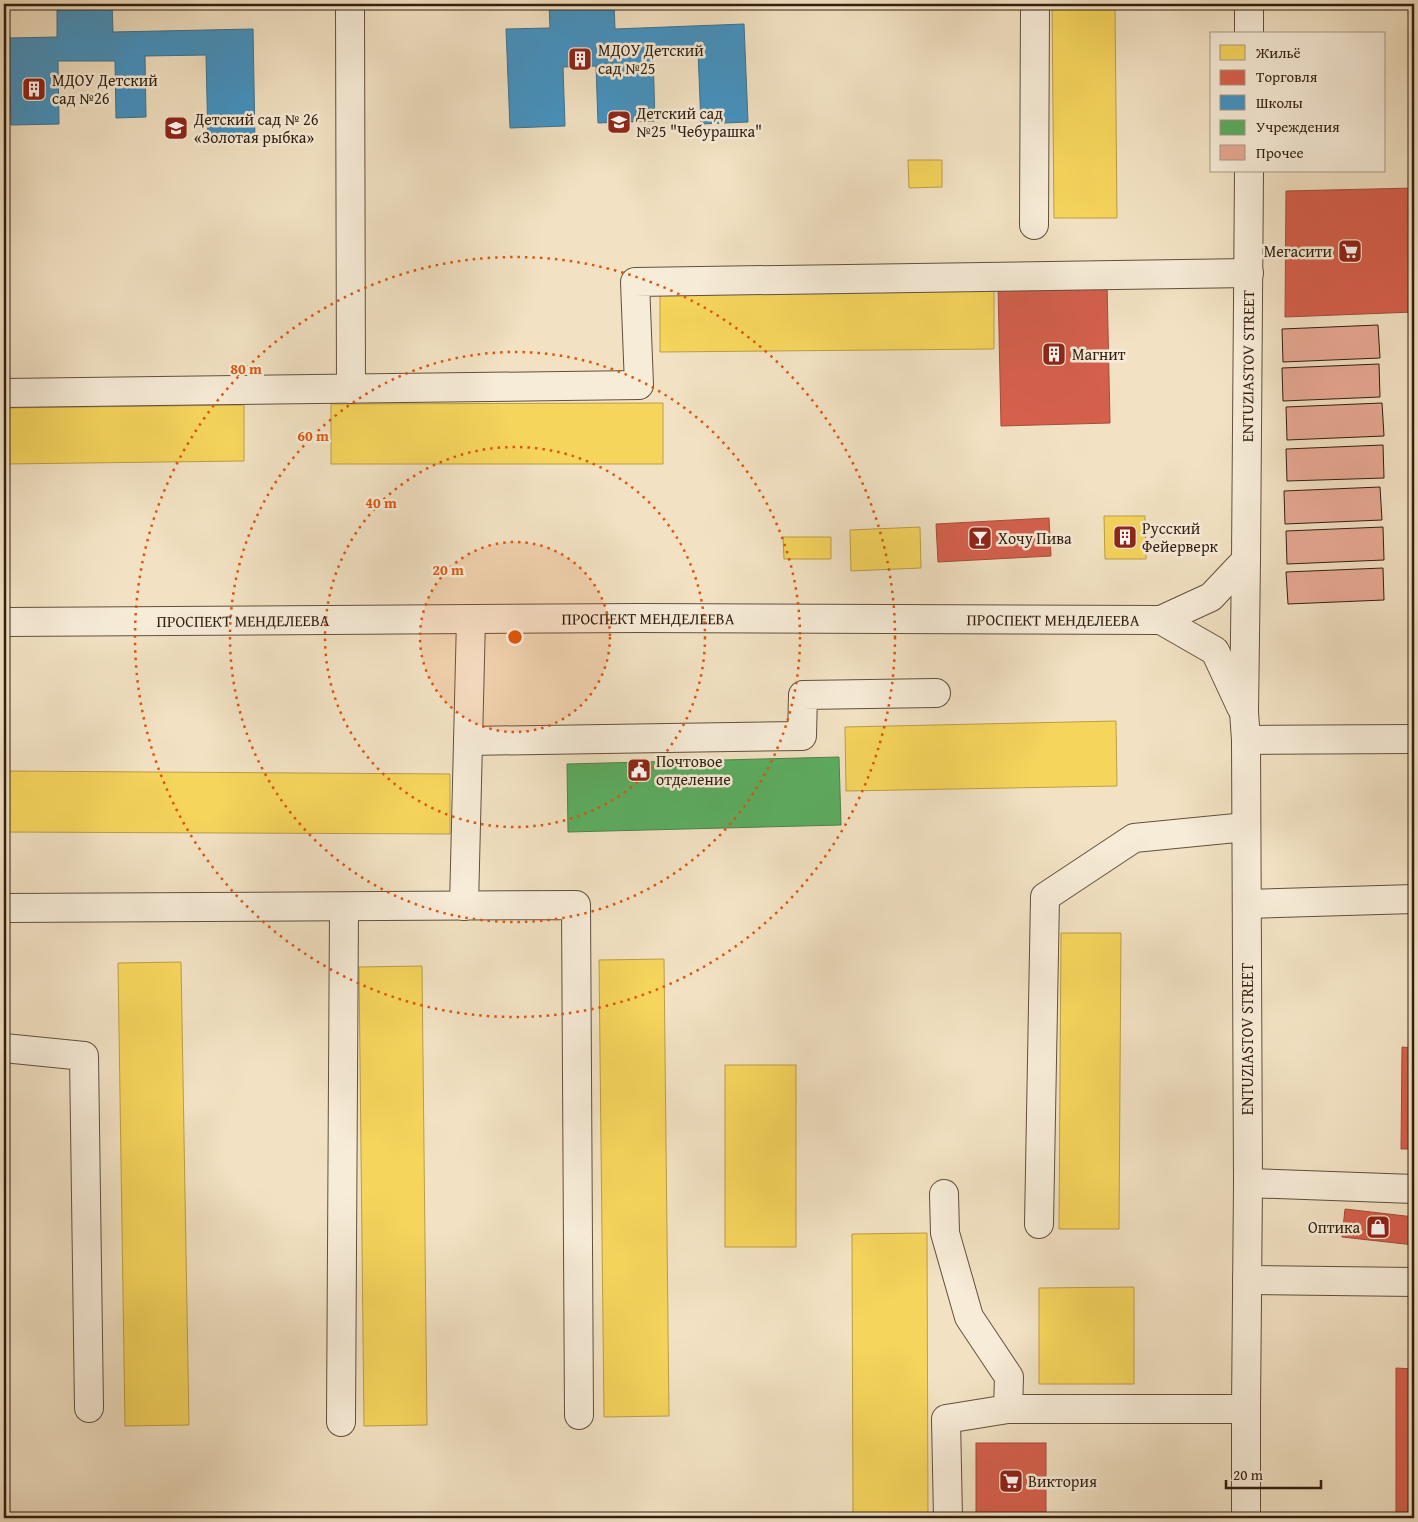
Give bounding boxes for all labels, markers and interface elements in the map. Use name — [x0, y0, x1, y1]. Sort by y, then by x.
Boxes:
legend — [1210, 32, 1386, 172]
place label: МДОУ Детский сад №25 — [598, 38, 704, 80]
text: Жильё — [1255, 42, 1301, 63]
building icon: МДОУ Детский сад №25 — [567, 46, 593, 72]
text: Торговля — [1256, 66, 1318, 87]
place label: МДОУ Детский сад №26 — [52, 68, 158, 110]
building icon: МДОУ Детский сад №26 — [21, 76, 47, 102]
text: Школы — [1256, 92, 1303, 113]
place label: Детский сад №25 "Чебурашка" — [635, 101, 762, 143]
place label: Детский сад № 26 «Золотая рыбка» — [193, 107, 319, 149]
school or university icon: Детский сад №25 "Чебурашка" — [606, 109, 632, 135]
school or university icon: Детский сад № 26 «Золотая рыбка» — [163, 115, 189, 141]
text: Учреждения — [1256, 116, 1340, 137]
text: Прочее — [1256, 142, 1304, 163]
supermarket icon: Мегасити — [1337, 238, 1363, 264]
place label: Мегасити — [1264, 239, 1332, 263]
street label: ENTUZIASTOV STREET — [1235, 290, 1260, 442]
building icon: Магнит — [1041, 341, 1067, 367]
place label: Магнит — [1072, 342, 1126, 366]
text: 80 m — [230, 358, 262, 379]
text: 60 m — [297, 425, 329, 446]
text: 40 m — [365, 492, 397, 513]
place label: Русский Фейерверк — [1142, 516, 1219, 558]
building icon: Русский Фейерверк — [1112, 524, 1138, 550]
bar icon: Хочу Пива — [967, 525, 993, 551]
place label: Хочу Пива — [998, 526, 1072, 550]
text: 20 m — [432, 559, 464, 580]
street label: ПРОСПЕКТ МЕНДЕЛЕЕВА — [561, 606, 735, 630]
street label: ПРОСПЕКТ МЕНДЕЛЕЕВА — [967, 607, 1140, 632]
street label: ПРОСПЕКТ МЕНДЕЛЕЕВА — [157, 608, 330, 633]
centre of rings — [506, 628, 524, 646]
place label: Почтовое отделение — [656, 749, 731, 791]
public building icon: Почтовое отделение — [626, 757, 652, 783]
street label: ENTUZIASTOV STREET — [1235, 963, 1259, 1115]
shop icon: Оптика — [1365, 1214, 1391, 1240]
place label: Оптика — [1308, 1215, 1360, 1239]
scale bar — [1226, 1457, 1320, 1489]
text: 20 m — [1233, 1464, 1264, 1485]
supermarket icon: Виктория — [998, 1468, 1024, 1494]
place label: Виктория — [1028, 1469, 1097, 1493]

